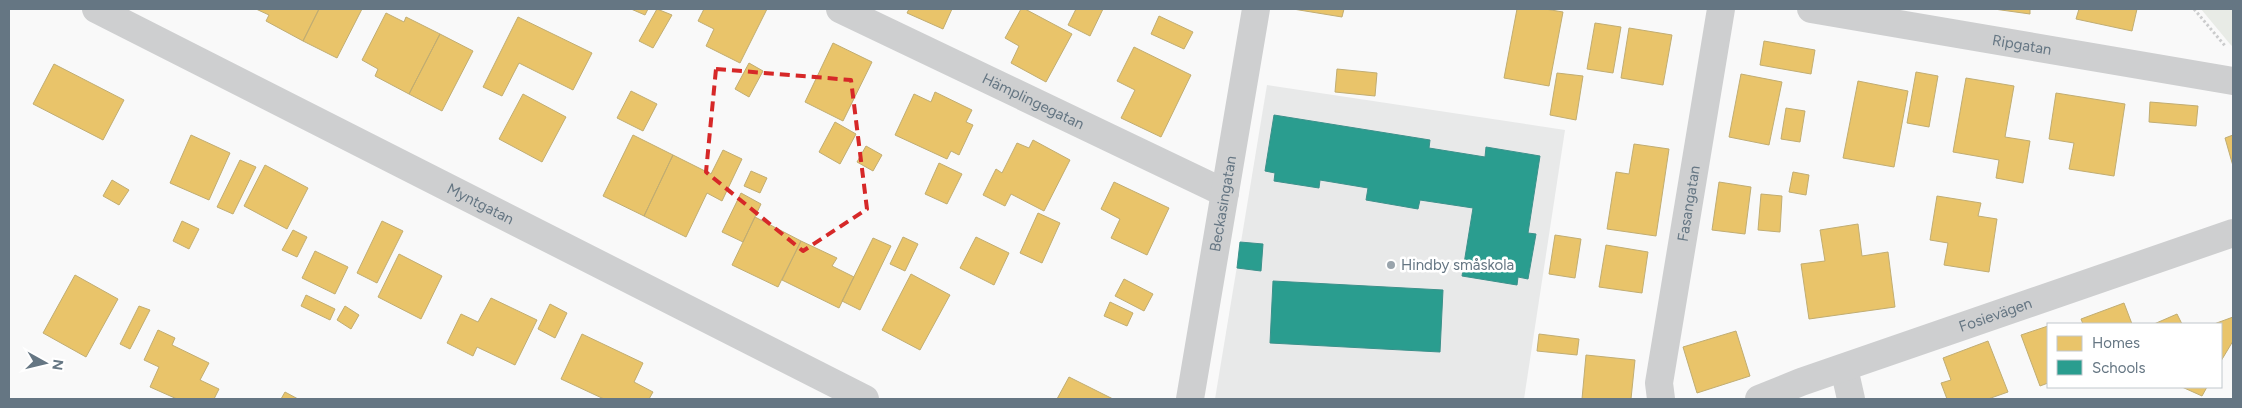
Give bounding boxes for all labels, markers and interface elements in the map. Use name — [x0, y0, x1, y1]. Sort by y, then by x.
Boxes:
street label: Ripgatan — [1991, 31, 2053, 59]
street label: Hämplingegatan — [979, 69, 1087, 133]
street label: Beckasingatan — [1206, 154, 1240, 253]
street label: Fasangatan — [1674, 164, 1704, 243]
street label: Myntgatan — [444, 179, 517, 228]
place label: Hindby småskola — [1401, 256, 1514, 274]
marker: Hindby småskola — [1385, 259, 1397, 271]
street label: Fosievägen — [1957, 294, 2034, 336]
legend — [2047, 323, 2222, 388]
text: Homes — [2092, 334, 2140, 352]
north arrow — [20, 338, 70, 388]
text: N — [48, 358, 67, 371]
text: Schools — [2092, 359, 2145, 377]

